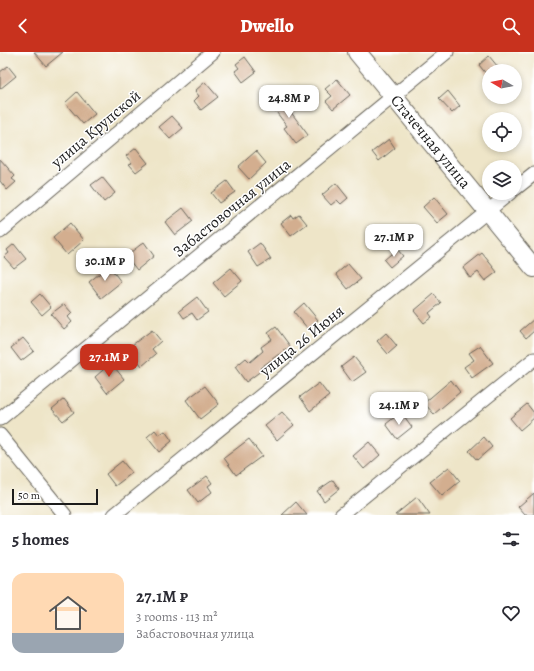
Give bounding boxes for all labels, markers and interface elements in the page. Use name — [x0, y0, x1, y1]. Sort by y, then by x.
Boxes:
text: Dwello — [240, 14, 294, 38]
icon: back — [12, 15, 34, 37]
icon: search — [500, 15, 522, 37]
north arrow — [482, 64, 522, 104]
map controls — [482, 64, 522, 200]
street label: улица Крупской — [46, 85, 146, 174]
pin: 24.8M ₽ — [252, 85, 326, 119]
text: 24.8M ₽ — [268, 89, 310, 106]
street label: Стачечная улица — [385, 90, 476, 194]
button: locate — [482, 112, 522, 152]
street label: Забастовочная улица — [169, 153, 296, 262]
button: layers — [482, 160, 522, 200]
pin: 27.1M ₽ — [357, 224, 431, 258]
text: 27.1M ₽ — [374, 228, 414, 245]
pin: 30.1M ₽ — [68, 248, 142, 282]
text: 30.1M ₽ — [85, 252, 125, 269]
street label: улица 26 Июня — [254, 300, 349, 383]
pin: 27.1M ₽ — [72, 344, 146, 378]
text: 27.1M ₽ — [89, 348, 129, 365]
pin: 24.1M ₽ — [362, 392, 436, 426]
text: 24.1M ₽ — [379, 396, 419, 413]
scale bar — [12, 487, 98, 506]
text: 50 m — [18, 488, 40, 503]
text: 5 homes — [12, 528, 69, 551]
icon: filters — [500, 528, 522, 550]
text: 27.1M ₽ — [136, 585, 188, 608]
icon: home — [44, 589, 92, 637]
icon: heart — [500, 602, 522, 624]
text: 3 rooms · 113 m² — [136, 608, 218, 625]
text: Забастовочная улица — [136, 625, 254, 642]

